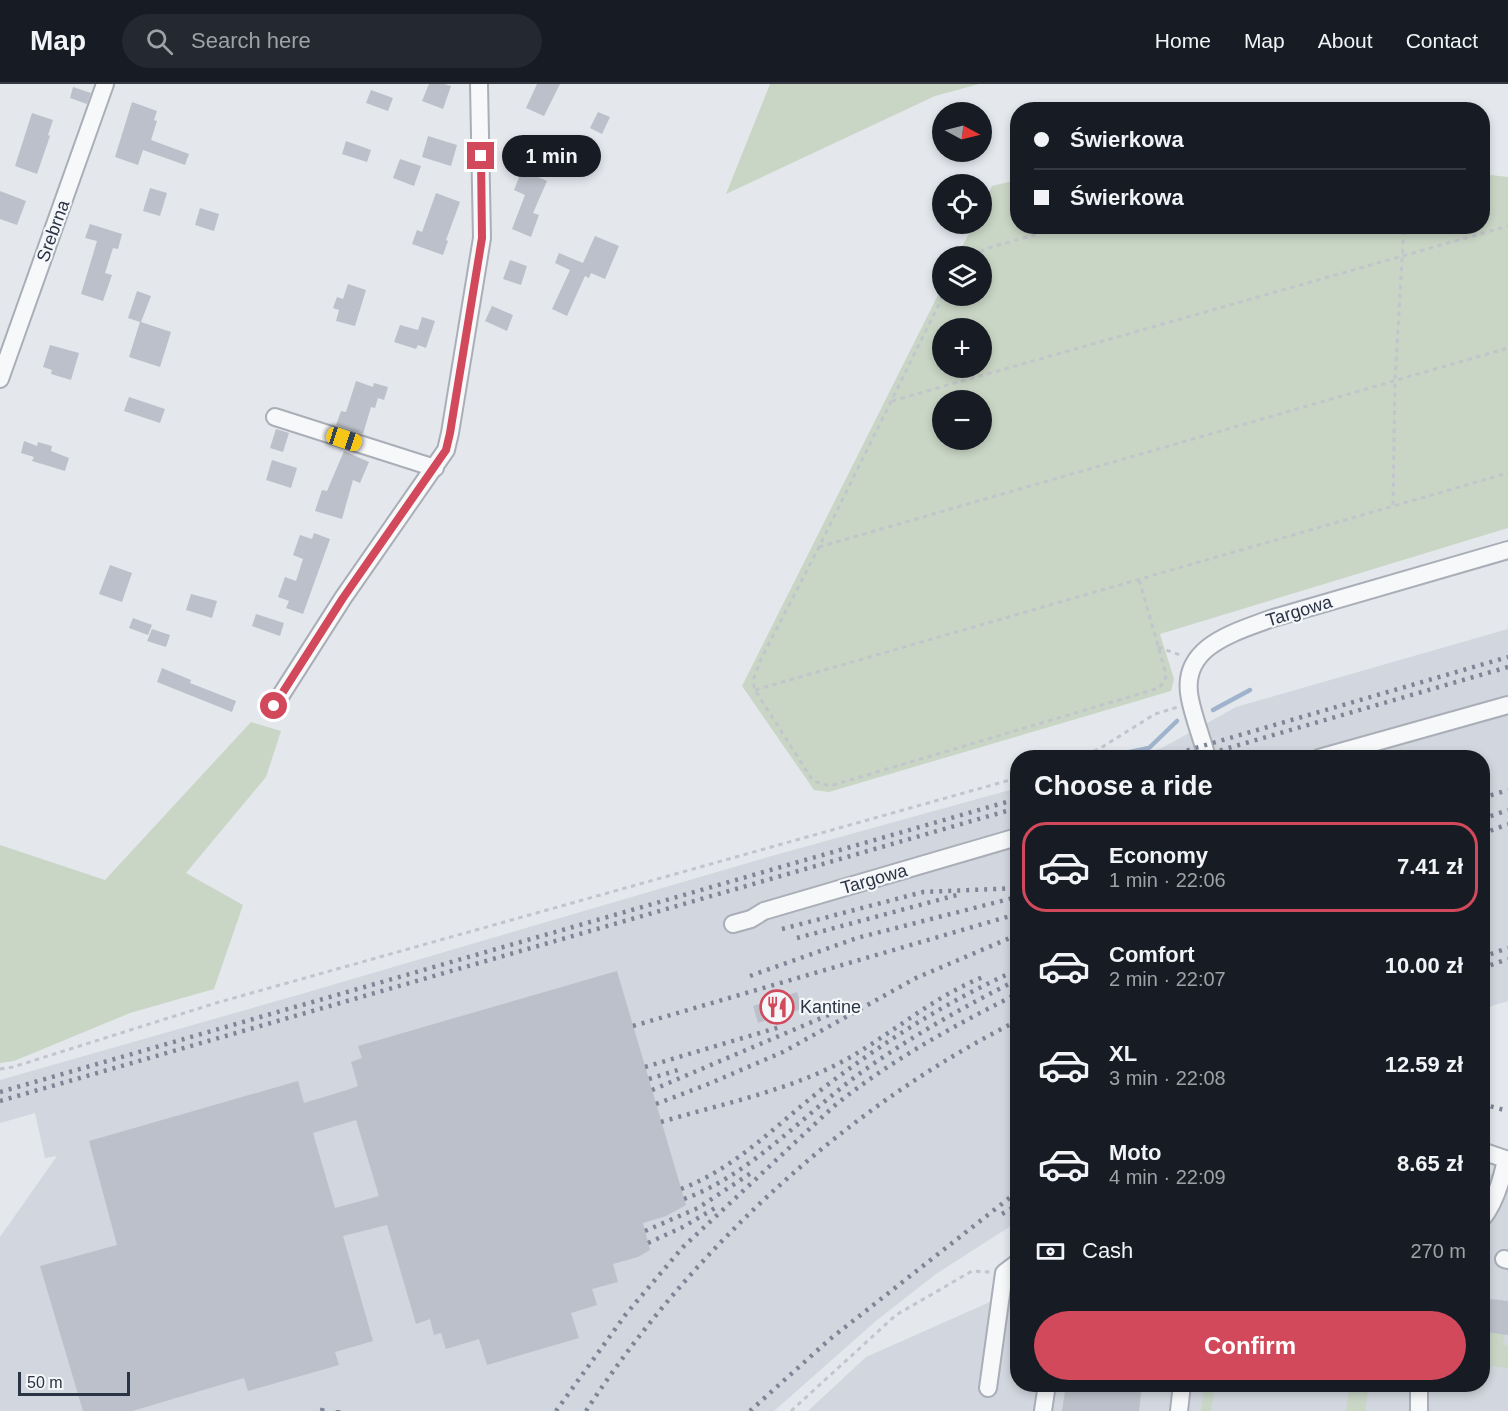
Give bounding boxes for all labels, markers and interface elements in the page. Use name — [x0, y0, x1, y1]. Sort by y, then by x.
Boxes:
search box — [122, 14, 542, 68]
text: Map — [30, 25, 86, 56]
icon: search — [143, 25, 176, 58]
text: Search here — [191, 28, 311, 53]
text: Home — [1155, 29, 1211, 52]
text: Map — [1244, 29, 1285, 52]
text: About — [1318, 29, 1373, 52]
text: Contact — [1406, 29, 1478, 52]
north arrow — [932, 102, 992, 162]
map controls — [932, 102, 992, 450]
text: Świerkowa — [1070, 127, 1184, 152]
callout: 1 min — [502, 135, 601, 177]
route end — [467, 142, 494, 169]
text: 1 min — [525, 145, 578, 167]
button: locate — [932, 174, 992, 234]
text: Świerkowa — [1070, 185, 1184, 210]
street label: Srebrna — [33, 197, 74, 265]
button: layers — [932, 246, 992, 306]
button: + — [932, 318, 992, 378]
button: − — [932, 390, 992, 450]
car — [324, 425, 364, 453]
street label: Targowa — [1264, 591, 1335, 631]
route start — [260, 692, 287, 719]
text: Choose a ride — [1034, 771, 1213, 801]
icon: car — [1037, 840, 1091, 894]
text: Economy — [1109, 843, 1208, 868]
text: 7.41 zł — [1397, 854, 1463, 879]
street label: Targowa — [839, 860, 910, 898]
text: 1 min · 22:06 — [1109, 869, 1226, 891]
icon: car — [1037, 939, 1091, 993]
text: Comfort — [1109, 942, 1195, 967]
text: 10.00 zł — [1385, 953, 1463, 978]
text: 2 min · 22:07 — [1109, 968, 1226, 990]
restaurant icon: Kantine — [759, 989, 795, 1025]
place label: Kantine — [800, 997, 861, 1017]
icon: car — [1037, 1038, 1091, 1092]
text: XL — [1109, 1041, 1137, 1066]
text: 12.59 zł — [1385, 1052, 1463, 1077]
text: 3 min · 22:08 — [1109, 1067, 1226, 1089]
icon: car — [1037, 1137, 1091, 1191]
text: Moto — [1109, 1140, 1162, 1165]
text: 8.65 zł — [1397, 1151, 1463, 1176]
text: 4 min · 22:09 — [1109, 1166, 1226, 1188]
icon: cash — [1034, 1235, 1067, 1268]
text: Cash — [1082, 1238, 1133, 1263]
text: 270 m — [1410, 1240, 1466, 1262]
button: Confirm — [1034, 1311, 1466, 1380]
scale bar — [18, 1369, 130, 1396]
text: 50 m — [27, 1374, 63, 1391]

